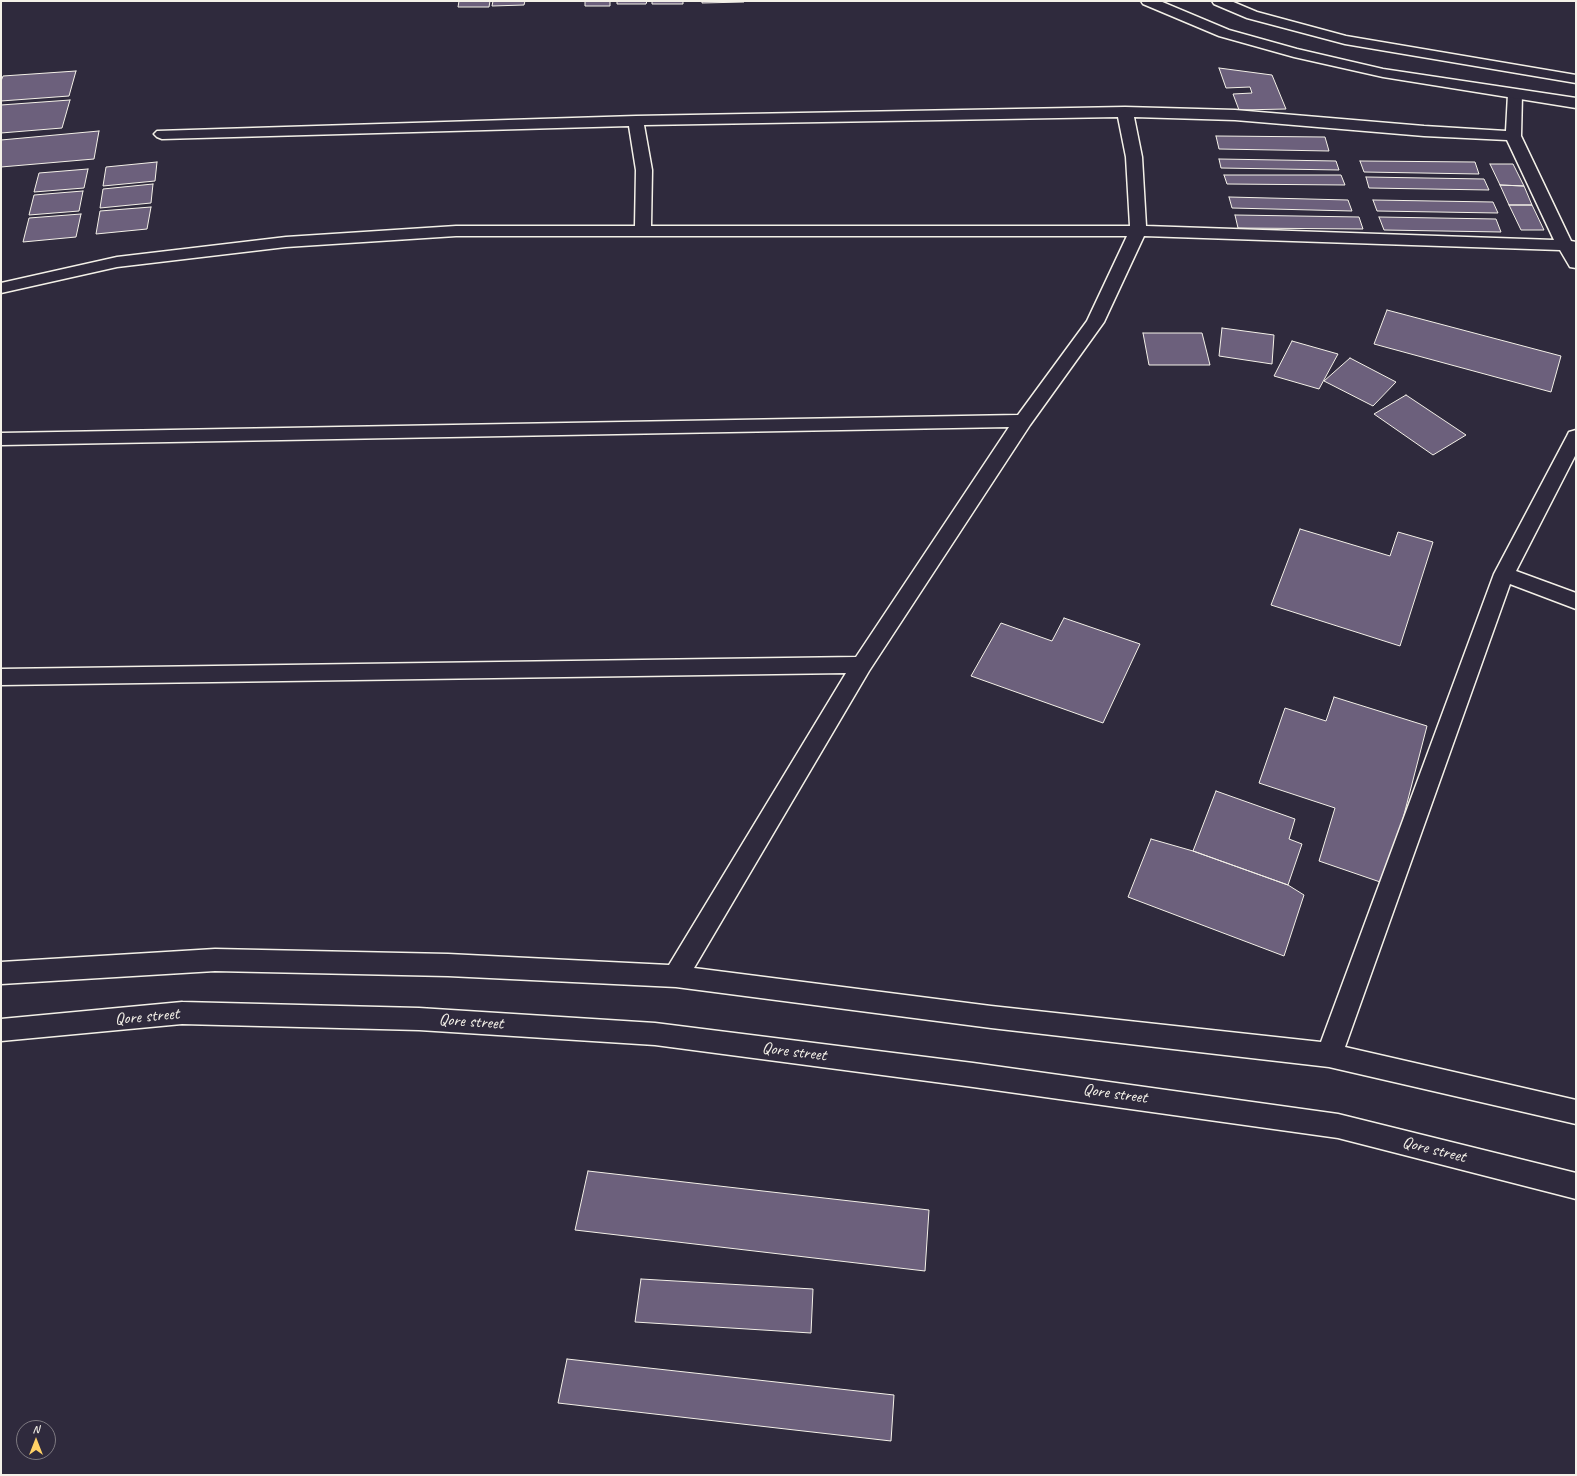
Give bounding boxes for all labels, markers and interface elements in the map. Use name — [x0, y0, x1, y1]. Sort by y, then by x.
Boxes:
street label: Qore street — [114, 1004, 180, 1030]
street label: Qore street — [438, 1010, 504, 1034]
street label: Qore street — [761, 1038, 827, 1066]
street label: Qore street — [1082, 1079, 1148, 1109]
street label: Qore street — [1400, 1132, 1468, 1168]
north arrow — [16, 1420, 56, 1460]
text: N — [33, 1422, 39, 1436]

